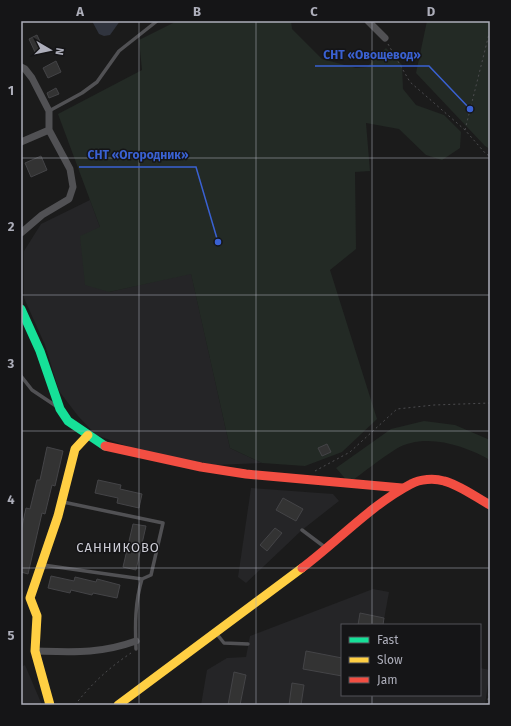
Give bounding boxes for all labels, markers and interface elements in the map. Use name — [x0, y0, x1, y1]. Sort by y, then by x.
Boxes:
text: A — [75, 4, 84, 19]
text: B — [193, 4, 201, 19]
text: C — [310, 4, 318, 19]
text: D — [427, 4, 436, 19]
north arrow — [30, 30, 70, 70]
callout: СНТ «Овощевод» — [315, 42, 429, 66]
text: N — [52, 47, 66, 56]
text: СНТ «Овощевод» — [323, 48, 421, 62]
text: 1 — [8, 83, 14, 98]
callout: СНТ «Огородник» — [79, 143, 196, 167]
text: СНТ «Огородник» — [88, 148, 189, 162]
text: 2 — [8, 219, 15, 234]
text: 3 — [7, 356, 15, 371]
text: 4 — [7, 492, 15, 507]
district label: САННИКОВО — [76, 540, 160, 555]
legend — [341, 624, 481, 696]
text: 5 — [8, 628, 15, 643]
text: Fast — [377, 633, 399, 647]
text: Slow — [377, 653, 403, 667]
text: Jam — [377, 673, 397, 687]

